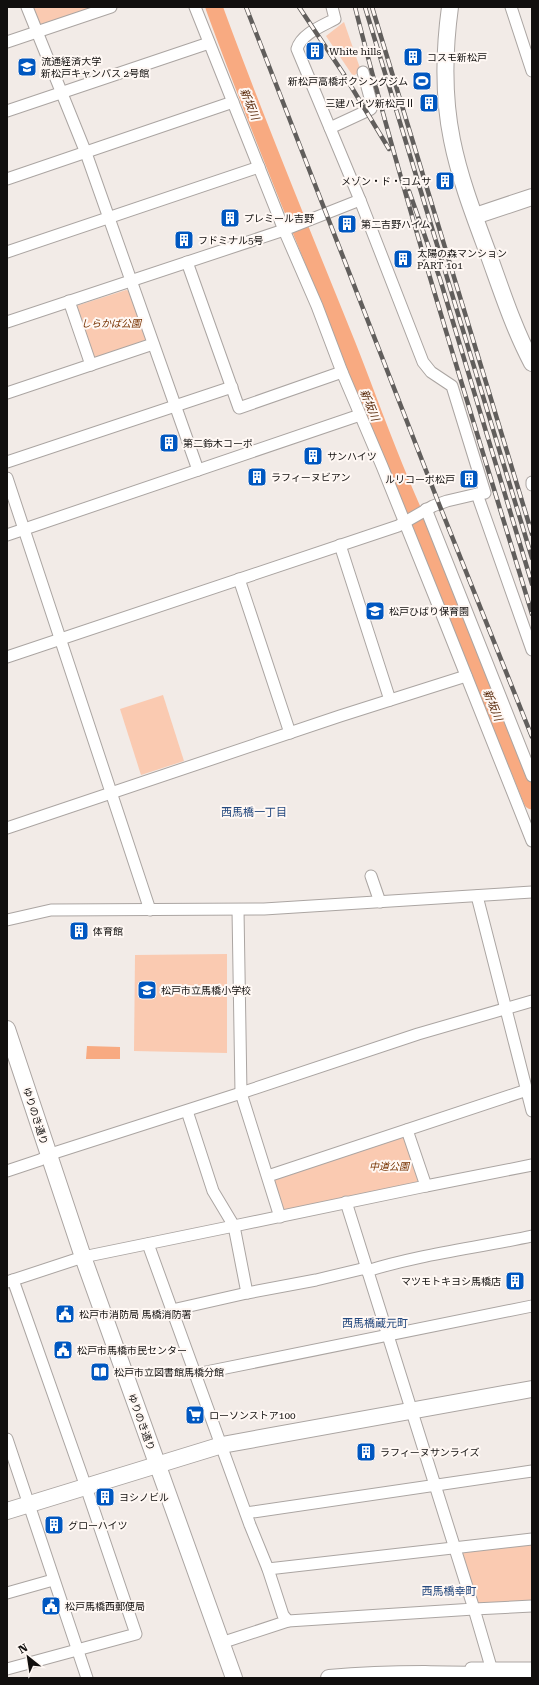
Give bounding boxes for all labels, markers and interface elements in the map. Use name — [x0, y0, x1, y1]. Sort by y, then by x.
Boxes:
building icon: White hills — [304, 40, 326, 62]
place label: White hills — [329, 46, 381, 57]
building icon: コスモ新松戸 — [402, 46, 424, 68]
place label: コスモ新松戸 — [427, 52, 487, 63]
school or university icon: 流通経済大学 新松戸キャンパス 2号館 — [16, 56, 38, 78]
place label: 流通経済大学 新松戸キャンパス 2号館 — [41, 56, 149, 79]
sports icon: 新松戸高橋ボクシングジム — [411, 70, 433, 92]
place label: 新松戸高橋ボクシングジム — [288, 76, 408, 87]
water label: 新坂川 — [237, 86, 262, 123]
building icon: 三建ハイツ新松戸Ⅱ — [418, 92, 440, 114]
place label: 三建ハイツ新松戸Ⅱ — [325, 98, 415, 109]
building icon: メゾン・ド・コムサ — [434, 170, 456, 192]
place label: メゾン・ド・コムサ — [341, 176, 431, 187]
building icon: プレミール吉野 — [219, 207, 241, 229]
place label: プレミール吉野 — [244, 213, 314, 224]
building icon: 第二吉野ハイム — [336, 213, 358, 235]
place label: 第二吉野ハイム — [361, 219, 431, 230]
building icon: フドミナル5号 — [173, 229, 195, 251]
place label: フドミナル5号 — [198, 235, 264, 246]
building icon: 太陽の森マンション PART 101 — [392, 248, 414, 270]
place label: 太陽の森マンション PART 101 — [417, 248, 507, 271]
park label: しらかば公園 — [81, 318, 143, 329]
water label: 新坂川 — [357, 387, 382, 424]
building icon: 第二鈴木コーポ — [158, 432, 180, 454]
place label: 第二鈴木コーポ — [183, 438, 253, 449]
building icon: サンハイツ — [302, 445, 324, 467]
place label: サンハイツ — [327, 451, 377, 462]
building icon: ラフィーヌビアン — [246, 466, 268, 488]
building icon: ルリコーポ松戸 — [458, 468, 480, 490]
place label: ラフィーヌビアン — [271, 472, 350, 483]
place label: ルリコーポ松戸 — [385, 474, 455, 485]
school or university icon: 松戸ひばり保育園 — [364, 600, 386, 622]
place label: 松戸ひばり保育園 — [389, 606, 469, 617]
water label: 新坂川 — [480, 687, 505, 724]
district label: 西馬橋一丁目 — [221, 806, 287, 819]
building icon: 体育館 — [68, 920, 90, 942]
place label: 体育館 — [93, 926, 123, 937]
school or university icon: 松戸市立馬橋小学校 — [136, 979, 158, 1001]
place label: 松戸市立馬橋小学校 — [161, 985, 251, 996]
street label: ゆりのき通り — [21, 1086, 50, 1146]
park label: 中道公園 — [369, 1161, 411, 1172]
building icon: マツモトキヨシ馬橋店 — [504, 1270, 526, 1292]
place label: マツモトキヨシ馬橋店 — [401, 1276, 501, 1287]
public building icon: 松戸市消防局 馬橋消防署 — [54, 1303, 76, 1325]
place label: 松戸市消防局 馬橋消防署 — [79, 1309, 192, 1320]
district label: 西馬橋蔵元町 — [342, 1317, 408, 1330]
public building icon: 松戸市馬橋市民センター — [52, 1339, 74, 1361]
place label: 松戸市馬橋市民センター — [77, 1345, 187, 1356]
library icon: 松戸市立図書館馬橋分館 — [89, 1361, 111, 1383]
place label: 松戸市立図書館馬橋分館 — [114, 1367, 224, 1378]
street label: ゆりのき通り — [126, 1392, 157, 1452]
supermarket icon: ローソンストア100 — [184, 1404, 206, 1426]
place label: ローソンストア100 — [209, 1410, 296, 1421]
building icon: ラフィーヌサンライズ — [355, 1441, 377, 1463]
place label: ラフィーヌサンライズ — [380, 1447, 480, 1458]
building icon: ヨシノビル — [94, 1486, 116, 1508]
place label: ヨシノビル — [119, 1492, 169, 1503]
building icon: グローハイツ — [43, 1514, 65, 1536]
place label: グローハイツ — [68, 1520, 128, 1531]
district label: 西馬橋幸町 — [422, 1585, 477, 1598]
public building icon: 松戸馬橋西郵便局 — [40, 1595, 62, 1617]
place label: 松戸馬橋西郵便局 — [65, 1601, 145, 1612]
north arrow — [8, 1637, 48, 1677]
text: N — [16, 1641, 31, 1657]

